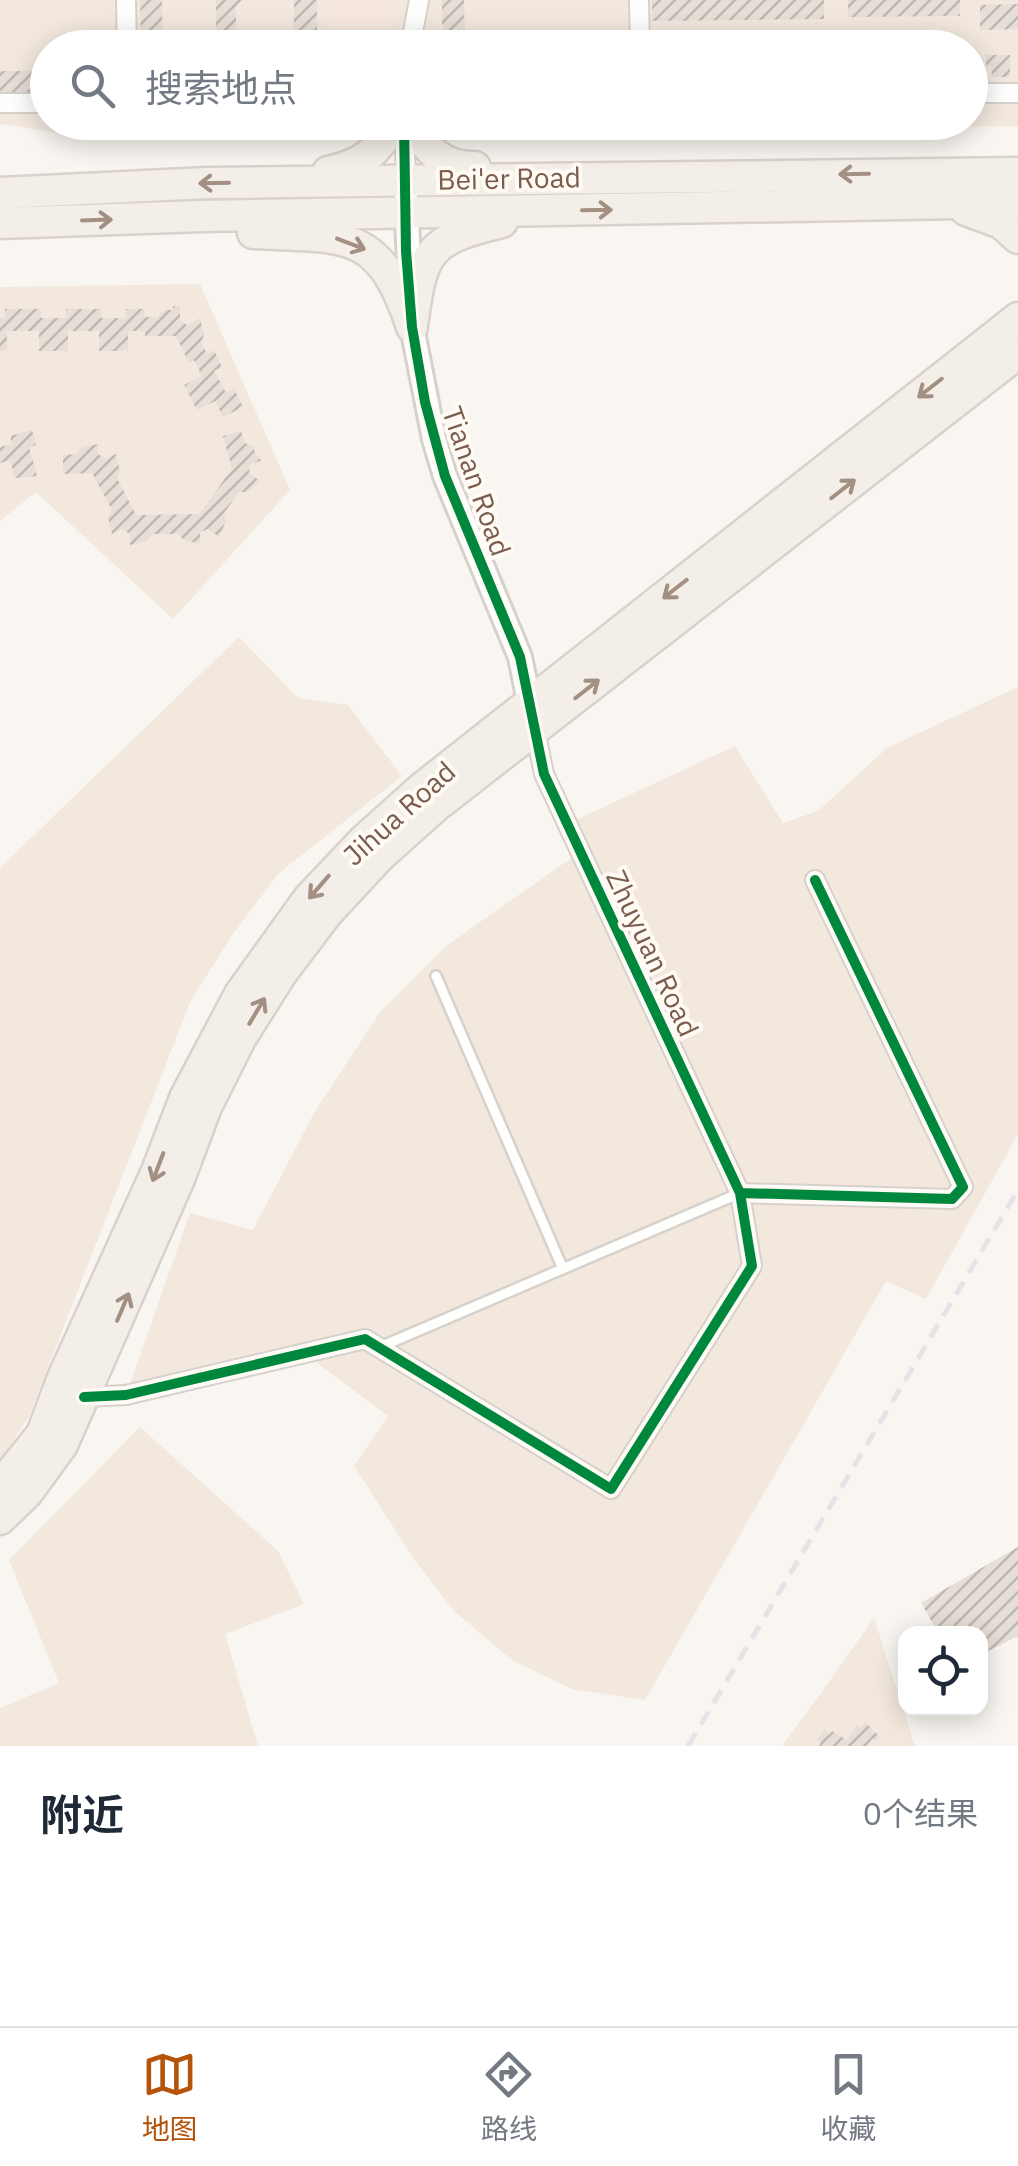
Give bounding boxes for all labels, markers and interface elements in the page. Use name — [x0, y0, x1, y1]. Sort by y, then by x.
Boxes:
search box — [30, 30, 988, 140]
icon: search — [65, 58, 120, 113]
text: 搜索地点 — [145, 63, 297, 112]
street label: Bei'er Road — [437, 158, 581, 198]
one-way arrow — [839, 164, 872, 184]
one-way arrow — [199, 173, 231, 192]
one-way arrow — [580, 200, 613, 220]
one-way arrow — [81, 210, 113, 229]
one-way arrow — [335, 236, 366, 254]
one-way arrow — [918, 377, 944, 399]
street label: Tianan Road — [434, 401, 520, 561]
one-way arrow — [830, 479, 856, 501]
one-way arrow — [662, 578, 689, 599]
one-way arrow — [573, 679, 600, 700]
street label: Jihua Road — [335, 753, 463, 873]
street label: Zhuyuan Road — [598, 864, 708, 1042]
one-way arrow — [308, 874, 331, 899]
one-way arrow — [246, 997, 267, 1026]
one-way arrow — [148, 1151, 166, 1182]
one-way arrow — [115, 1292, 133, 1323]
map controls — [898, 1626, 988, 1716]
button: locate — [898, 1626, 988, 1716]
text: 附近 — [40, 1787, 124, 1842]
text: 0个结果 — [863, 1792, 978, 1834]
tab: 地图 — [142, 2047, 198, 2147]
tab: 路线 — [481, 2047, 537, 2147]
tab: 收藏 — [820, 2047, 876, 2147]

